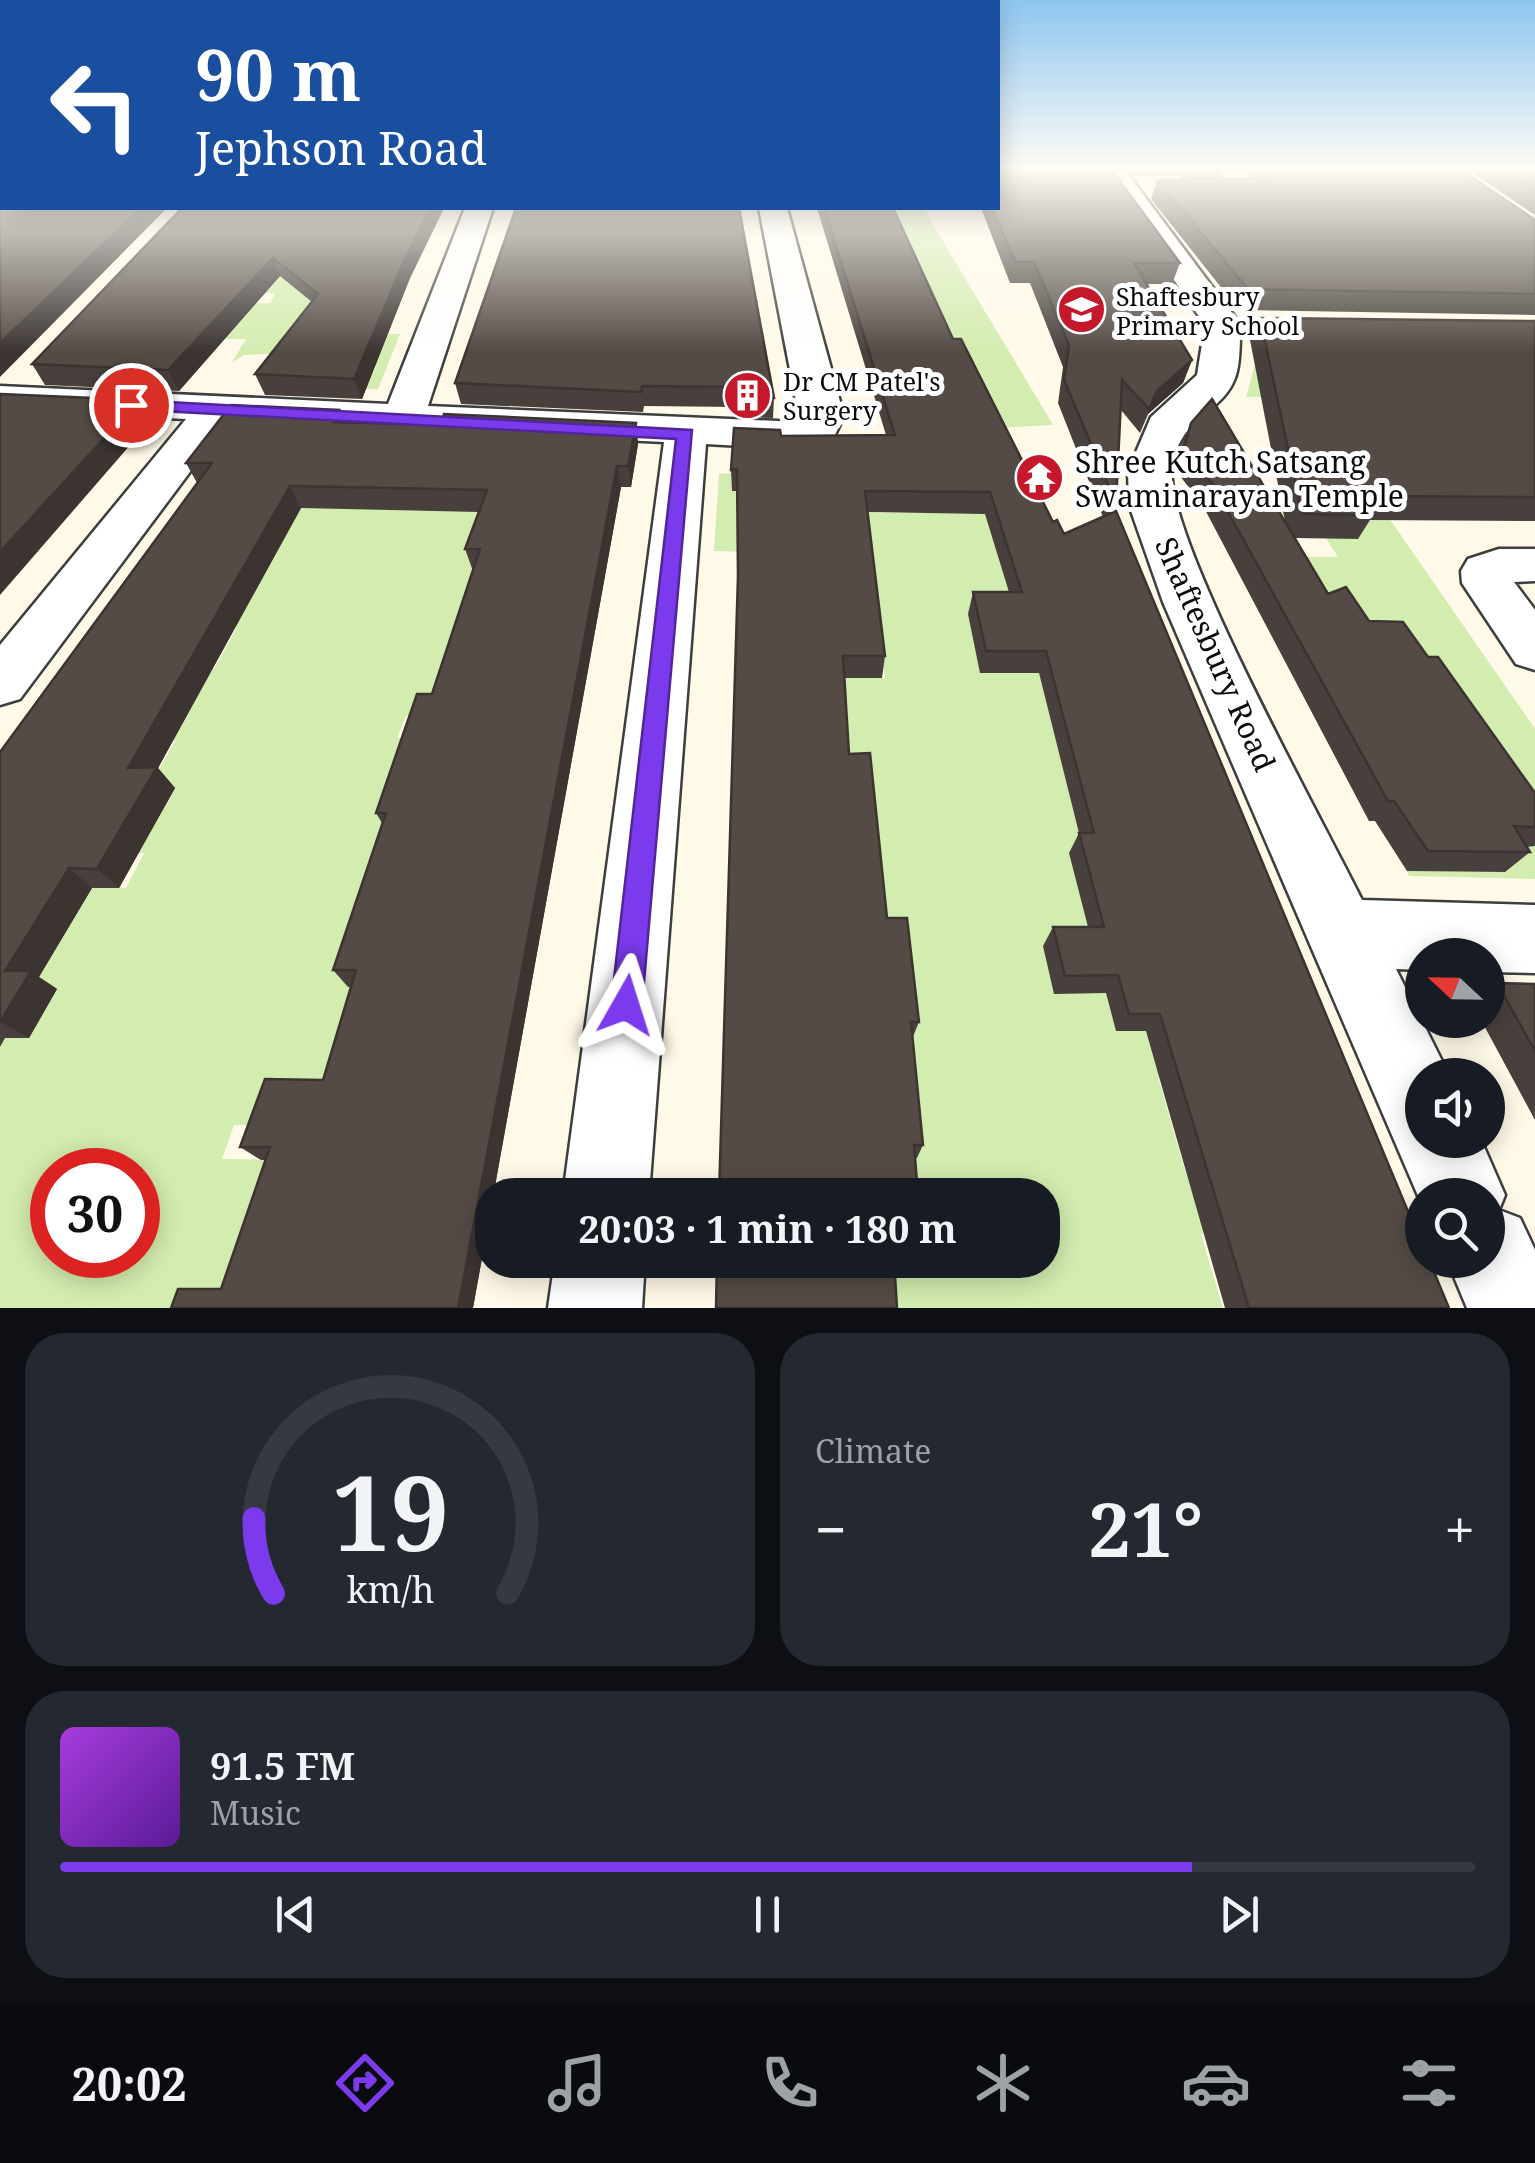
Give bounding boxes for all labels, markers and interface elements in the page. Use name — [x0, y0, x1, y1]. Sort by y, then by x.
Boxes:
text: 90 m — [195, 26, 361, 122]
icon: left — [30, 40, 160, 170]
text: Jephson Road — [195, 117, 487, 178]
place label: Shaftesbury Primary School — [1116, 279, 1300, 342]
school or university icon: Shaftesbury Primary School — [1055, 284, 1107, 336]
pin — [89, 363, 174, 448]
place label: Dr CM Patel's Surgery — [783, 364, 941, 427]
building icon: Dr CM Patel's Surgery — [722, 369, 774, 421]
icon: arrive — [104, 378, 159, 433]
place label: Shree Kutch Satsang Swaminarayan Temple — [1075, 441, 1404, 516]
temple icon: Shree Kutch Satsang Swaminarayan Temple — [1014, 452, 1066, 504]
street label: Shaftesbury Road — [1146, 530, 1286, 778]
north arrow — [1405, 938, 1505, 1038]
map controls — [1405, 938, 1505, 1278]
position arrow — [574, 953, 678, 1057]
button: sound — [1405, 1058, 1505, 1158]
speed limit sign: 30 — [30, 1148, 160, 1278]
button: search — [1405, 1178, 1505, 1278]
text: 20:03 · 1 min · 180 m — [578, 1202, 957, 1254]
text: Climate — [815, 1429, 931, 1472]
text: 19 — [331, 1440, 449, 1581]
text: 21° — [1088, 1477, 1203, 1579]
text: − — [815, 1491, 847, 1566]
text: + — [1444, 1491, 1475, 1566]
text: km/h — [346, 1565, 434, 1613]
text: 91.5 FM — [210, 1739, 355, 1791]
text: Music — [210, 1791, 301, 1834]
icon: previous — [268, 1887, 323, 1942]
icon: pause — [740, 1887, 795, 1942]
icon: next — [1212, 1887, 1267, 1942]
icon: directions — [330, 2048, 400, 2118]
icon: music — [542, 2048, 612, 2118]
icon: phone — [755, 2048, 825, 2118]
icon: climate — [968, 2048, 1038, 2118]
icon: car — [1181, 2048, 1251, 2118]
icon: filters — [1394, 2048, 1464, 2118]
text: 20:02 — [71, 2053, 187, 2114]

